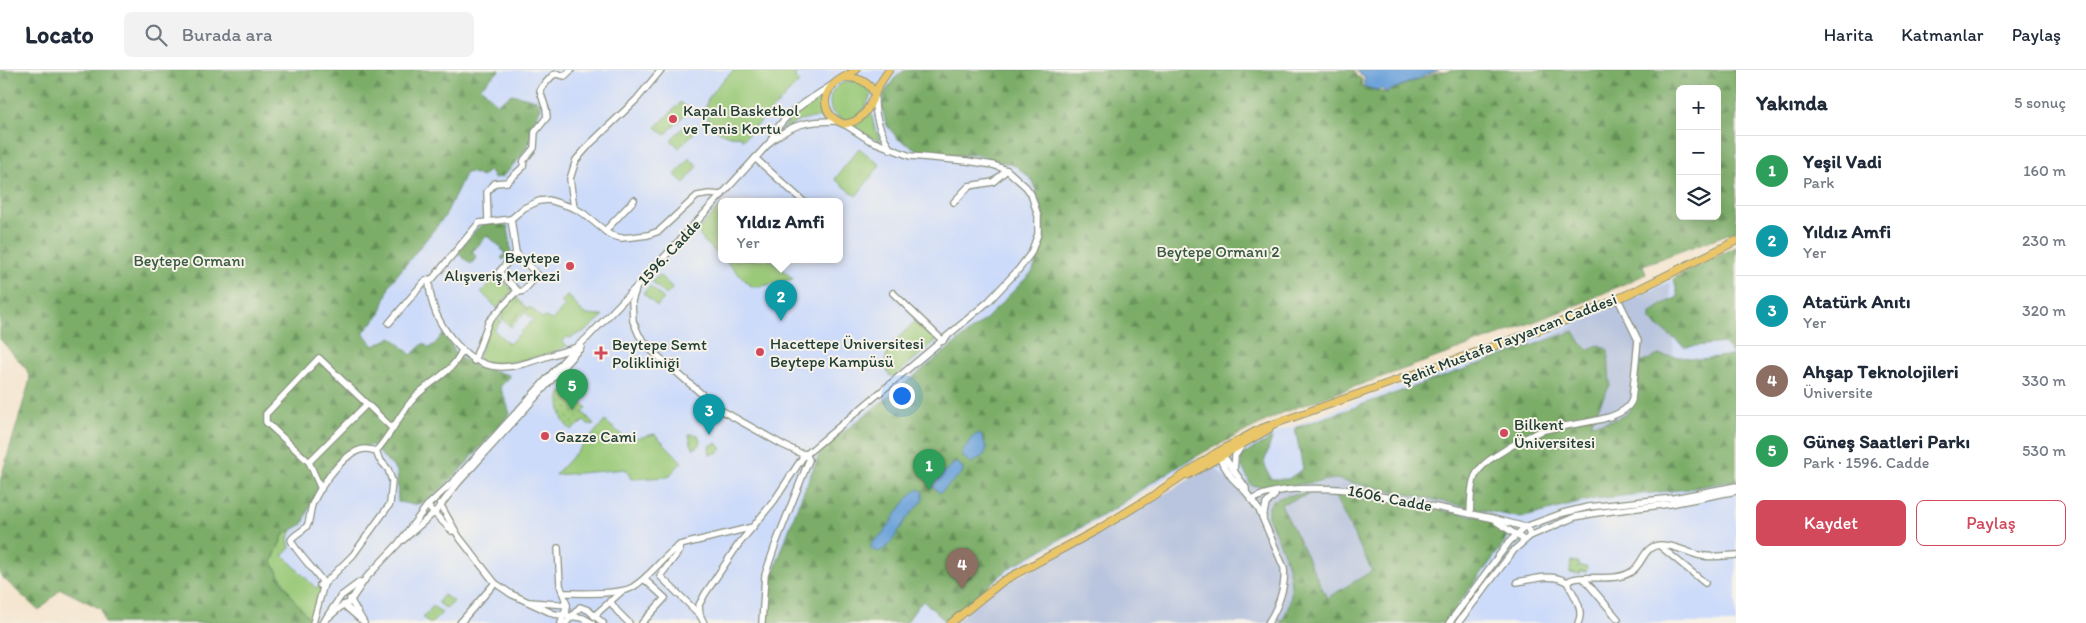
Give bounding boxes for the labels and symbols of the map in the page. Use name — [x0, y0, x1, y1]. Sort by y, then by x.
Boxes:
place label: Kapalı Basketbol ve Tenis Kortu — [683, 101, 799, 138]
marker: Kapalı Basketbol ve Tenis Kortu — [667, 113, 679, 125]
street label: 1596. Cadde — [633, 215, 705, 289]
park label: Beytepe Ormanı 2 — [1156, 242, 1280, 261]
place label: Beytepe Alışveriş Merkezi — [444, 248, 560, 285]
park label: Beytepe Ormanı — [133, 251, 245, 270]
marker: Beytepe Alışveriş Merkezi — [564, 260, 576, 272]
pin: 2 — [765, 280, 797, 321]
street label: Şehit Mustafa Tayyarcan Caddesi — [1399, 289, 1619, 389]
place label: Hacettepe Üniversitesi Beytepe Kampüsü — [770, 334, 924, 371]
place label: Beytepe Semt Polikliniği — [612, 335, 707, 372]
marker: Beytepe Semt Polikliniği — [594, 346, 608, 360]
marker: Hacettepe Üniversitesi Beytepe Kampüsü — [754, 346, 766, 358]
pin: 5 — [556, 369, 588, 410]
your location — [889, 383, 915, 409]
pin: 3 — [693, 394, 725, 435]
place label: Bilkent Üniversitesi — [1514, 415, 1595, 452]
place label: Gazze Cami — [555, 427, 636, 446]
marker: Bilkent Üniversitesi — [1498, 427, 1510, 439]
marker: Gazze Cami — [539, 430, 551, 442]
pin: 1 — [913, 449, 945, 490]
street label: 1606. Cadde — [1346, 481, 1434, 515]
pin: 4 — [946, 548, 978, 589]

